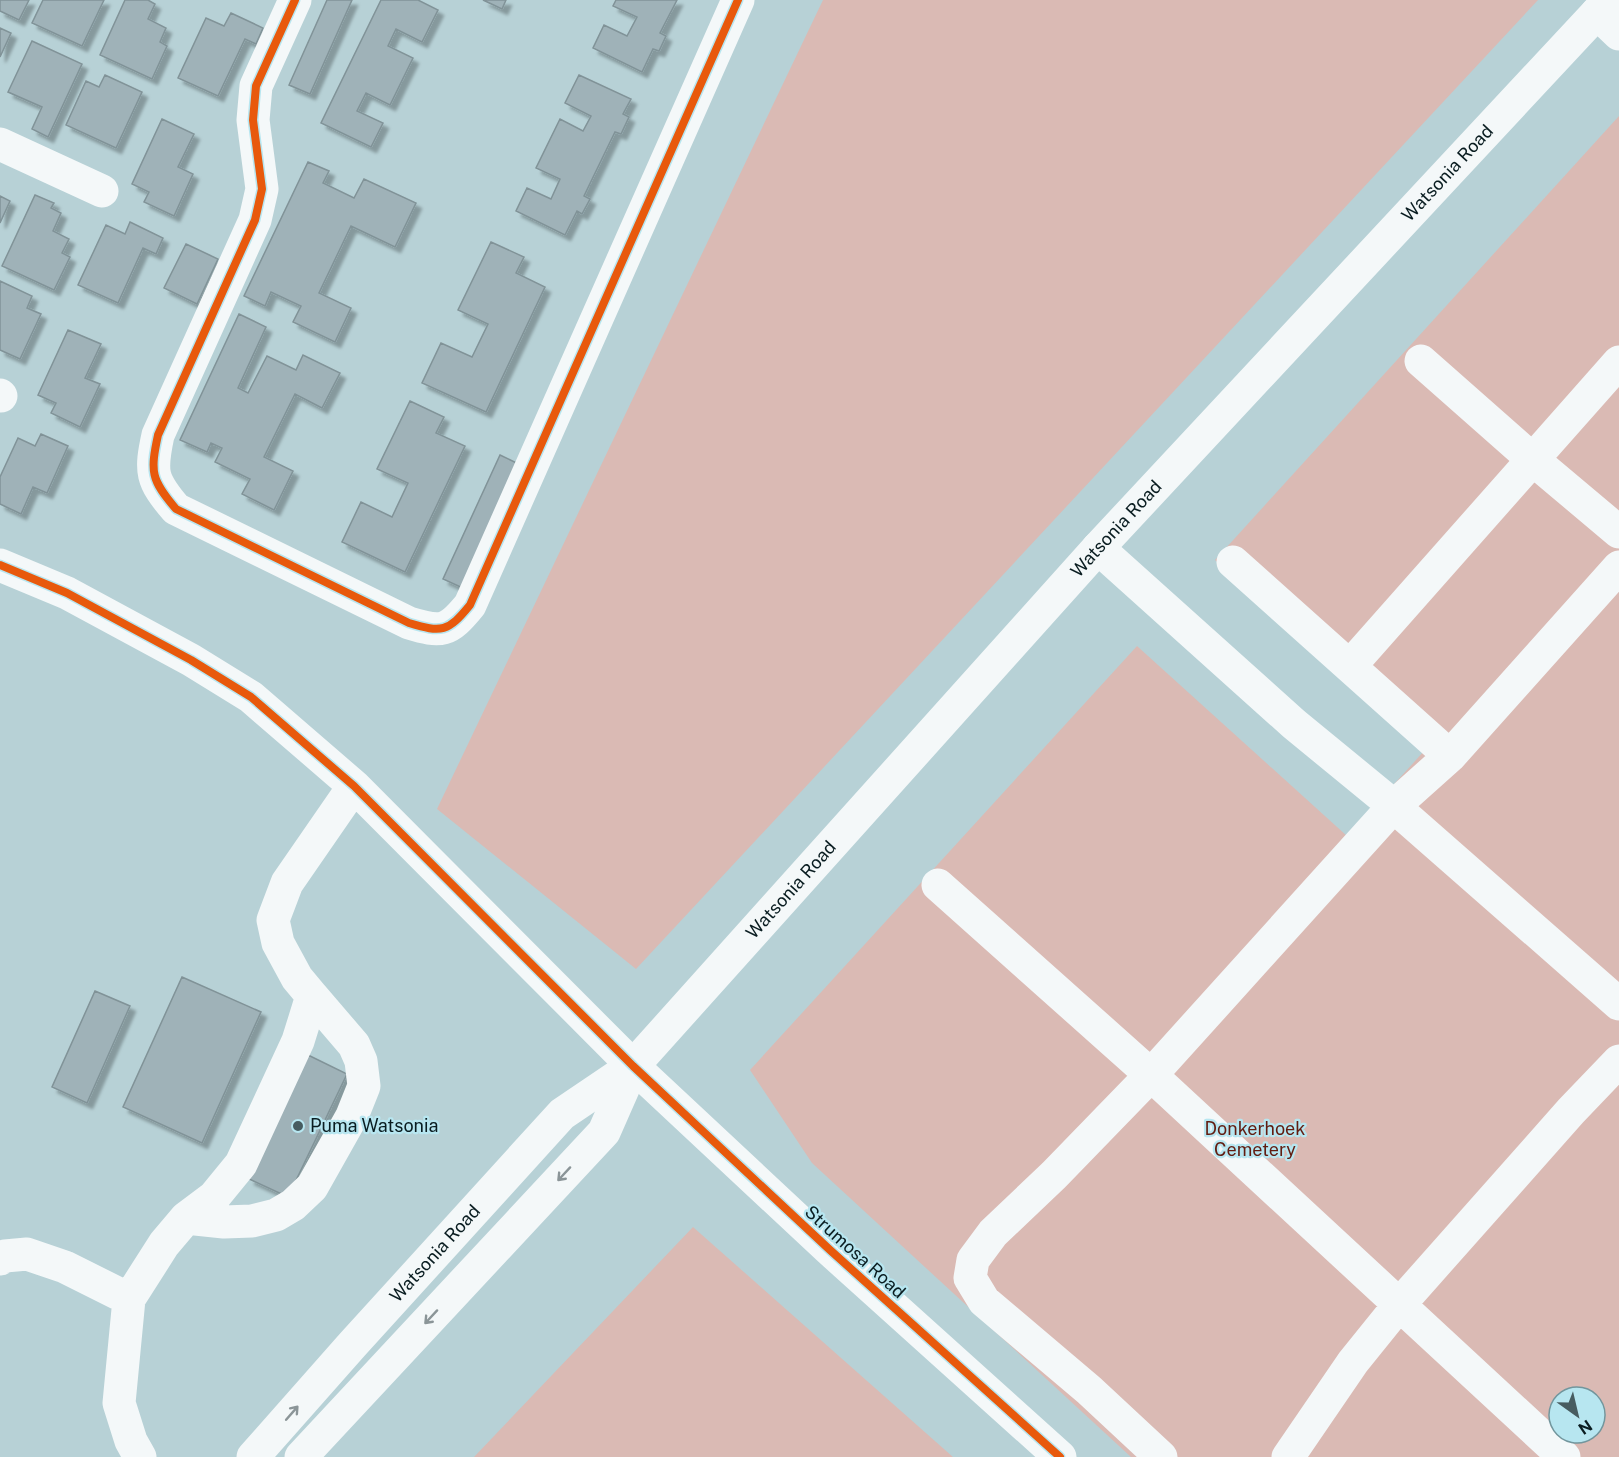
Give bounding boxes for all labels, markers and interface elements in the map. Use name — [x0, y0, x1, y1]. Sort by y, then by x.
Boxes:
street label: Watsonia Road — [1397, 120, 1497, 225]
street label: Watsonia Road — [1066, 476, 1166, 581]
street label: Watsonia Road — [741, 836, 840, 943]
place label: Puma Watsonia — [310, 1115, 438, 1136]
park label: Donkerhoek Cemetery — [1205, 1118, 1305, 1160]
marker: Puma Watsonia — [291, 1119, 305, 1133]
one-way arrow — [557, 1167, 571, 1182]
street label: Watsonia Road — [385, 1200, 484, 1306]
street label: Strumosa Road — [801, 1201, 910, 1302]
one-way arrow — [424, 1310, 439, 1325]
north arrow — [1547, 1385, 1607, 1445]
one-way arrow — [285, 1406, 299, 1421]
text: N — [1575, 1416, 1596, 1438]

